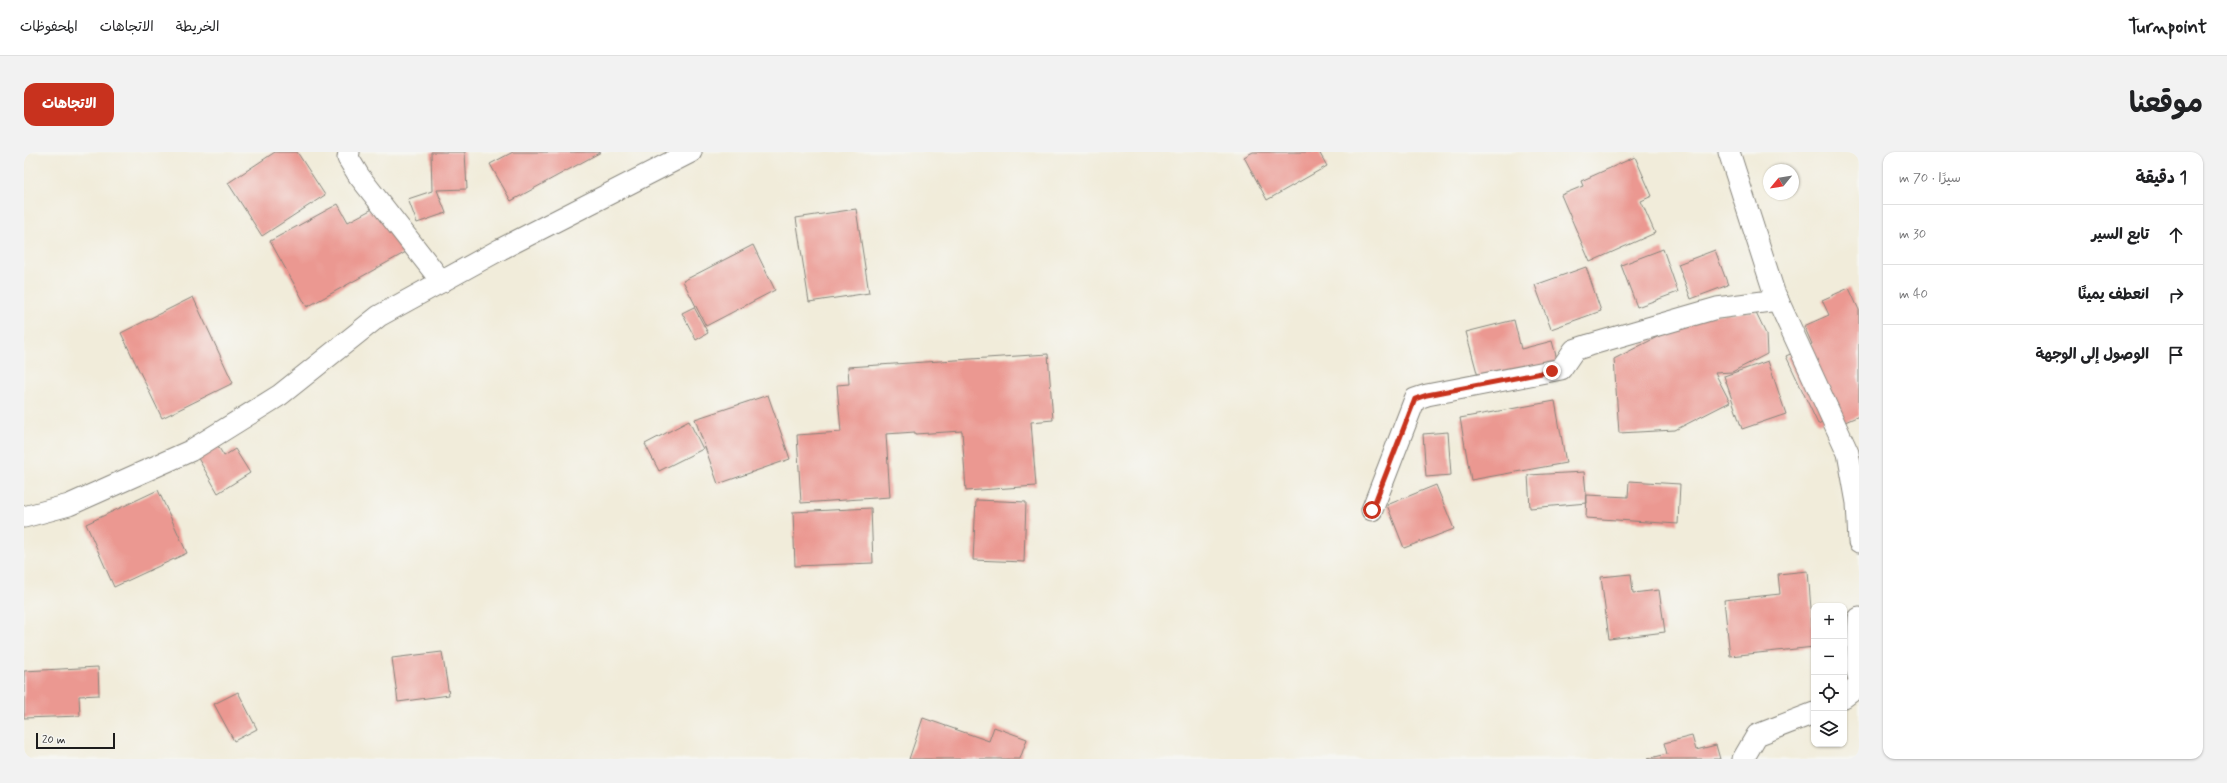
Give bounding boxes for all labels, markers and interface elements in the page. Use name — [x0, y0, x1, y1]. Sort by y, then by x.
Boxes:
text: Turnpoint — [2128, 15, 2207, 40]
text: المحفوظات — [20, 18, 78, 36]
text: الاتجاهات — [100, 18, 154, 36]
text: الخريطة — [176, 18, 219, 36]
button: الاتجاهات — [24, 83, 114, 126]
text: موقعنا — [2129, 86, 2203, 123]
north arrow — [1763, 164, 1799, 200]
text: 1 دقيقة — [2136, 167, 2187, 189]
text: سيرًا · 70 m — [1899, 170, 1961, 187]
icon: ahead — [2165, 224, 2187, 246]
text: تابع السير — [2091, 225, 2149, 245]
text: 30 m — [1899, 226, 1926, 243]
icon: right — [2165, 284, 2187, 306]
text: انعطف يمينًا — [2078, 285, 2149, 305]
text: 40 m — [1899, 286, 1928, 303]
icon: arrive — [2165, 344, 2187, 366]
text: الوصول إلى الوجهة — [2035, 345, 2149, 365]
route end — [1543, 362, 1561, 380]
route start — [1363, 501, 1381, 519]
map controls — [1811, 603, 1847, 747]
button: + — [1811, 603, 1847, 639]
button: − — [1811, 639, 1847, 675]
button: locate — [1811, 675, 1847, 711]
button: layers — [1811, 711, 1847, 747]
scale bar — [36, 731, 115, 750]
text: 20 m — [42, 733, 65, 747]

